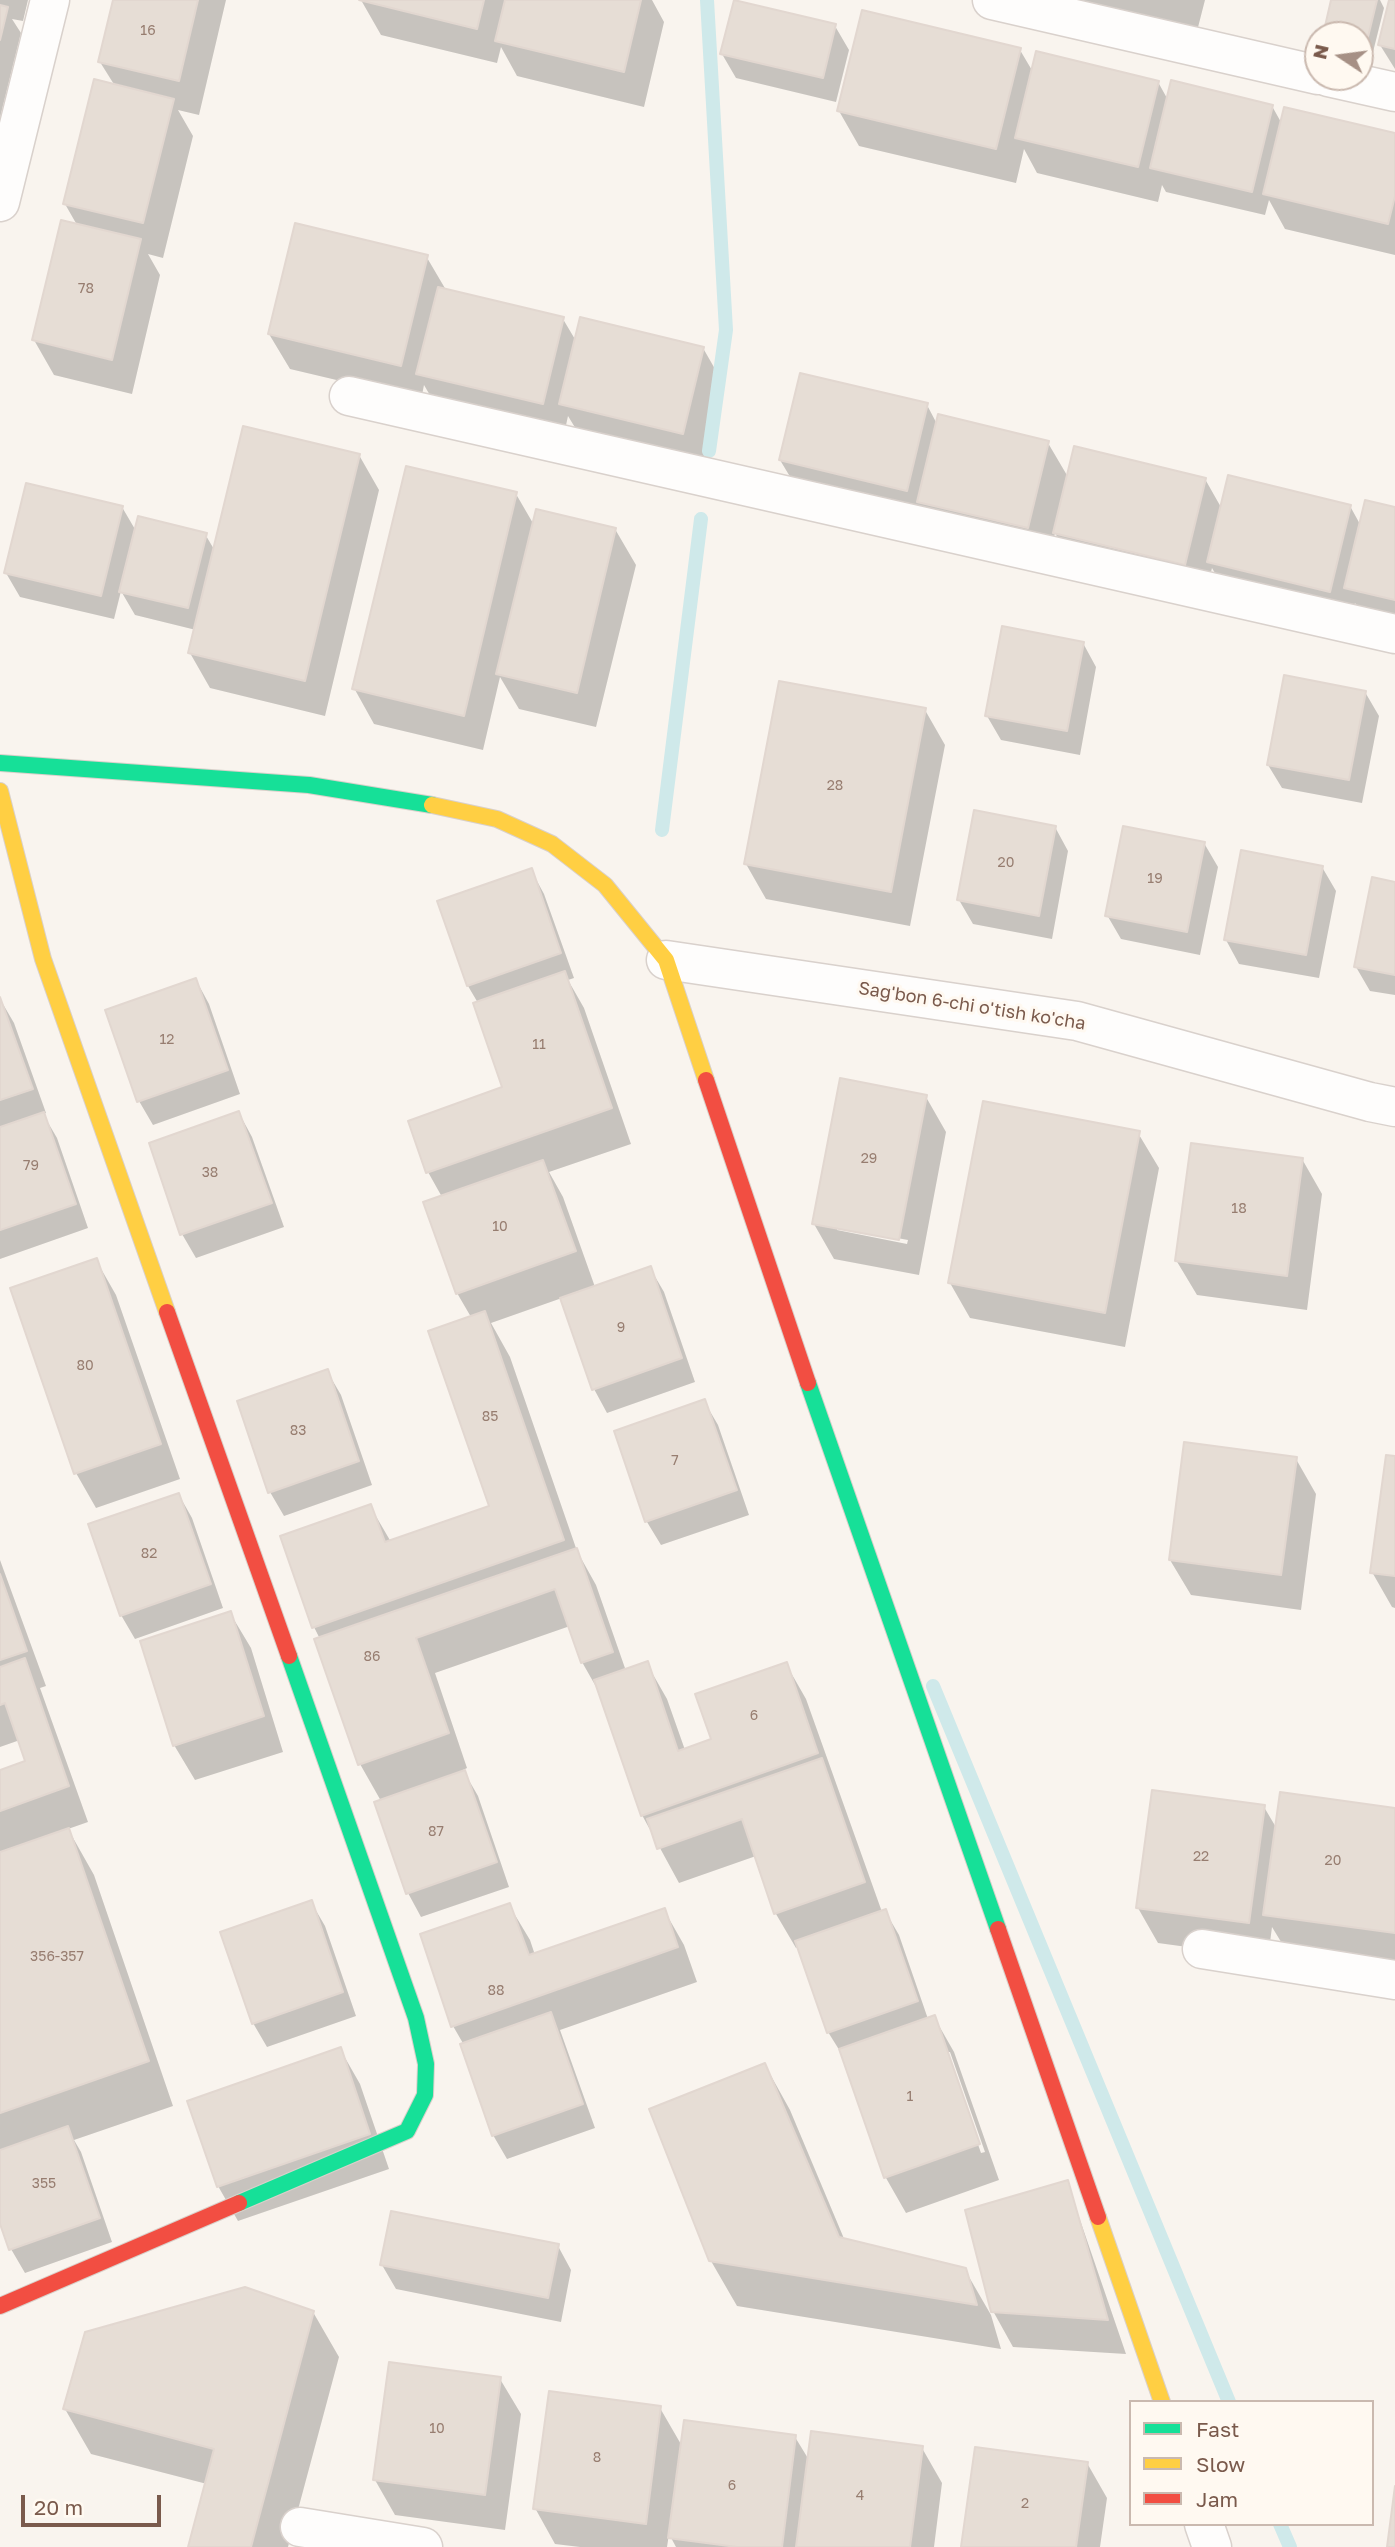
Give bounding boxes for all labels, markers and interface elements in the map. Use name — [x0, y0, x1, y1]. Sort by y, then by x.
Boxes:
north arrow — [1304, 21, 1374, 91]
house number: 16 — [140, 23, 156, 39]
text: N — [1307, 42, 1333, 61]
house number: 78 — [78, 281, 94, 297]
house number: 28 — [827, 778, 843, 794]
house number: 20 — [998, 855, 1014, 871]
house number: 19 — [1147, 871, 1163, 887]
street label: Sag'bon 6-chi o'tish ko'cha — [857, 977, 1087, 1035]
house number: 12 — [160, 1032, 174, 1048]
house number: 11 — [532, 1037, 546, 1053]
house number: 29 — [861, 1151, 877, 1167]
house number: 79 — [23, 1158, 39, 1174]
house number: 38 — [202, 1165, 218, 1181]
house number: 18 — [1231, 1201, 1247, 1217]
house number: 10 — [492, 1219, 508, 1235]
house number: 9 — [617, 1320, 625, 1336]
house number: 80 — [76, 1358, 94, 1374]
house number: 85 — [482, 1409, 498, 1425]
house number: 83 — [290, 1423, 306, 1439]
house number: 7 — [671, 1453, 679, 1469]
house number: 82 — [141, 1546, 157, 1562]
house number: 86 — [363, 1649, 381, 1665]
house number: 6 — [750, 1708, 758, 1724]
house number: 87 — [428, 1824, 444, 1840]
house number: 22 — [1193, 1849, 1209, 1865]
house number: 20 — [1325, 1853, 1341, 1869]
house number: 356-357 — [30, 1949, 84, 1965]
house number: 88 — [487, 1983, 505, 1999]
house number: 1 — [907, 2089, 913, 2105]
house number: 355 — [32, 2176, 56, 2192]
legend — [1129, 2400, 1374, 2526]
text: Fast — [1196, 2416, 1239, 2442]
house number: 10 — [429, 2421, 445, 2437]
house number: 8 — [593, 2450, 601, 2466]
text: Slow — [1196, 2451, 1245, 2477]
house number: 6 — [728, 2478, 736, 2494]
scale bar — [24, 2480, 164, 2524]
text: Jam — [1196, 2486, 1238, 2512]
house number: 4 — [856, 2488, 864, 2504]
text: 20 m — [34, 2494, 83, 2520]
house number: 2 — [1021, 2496, 1029, 2512]

